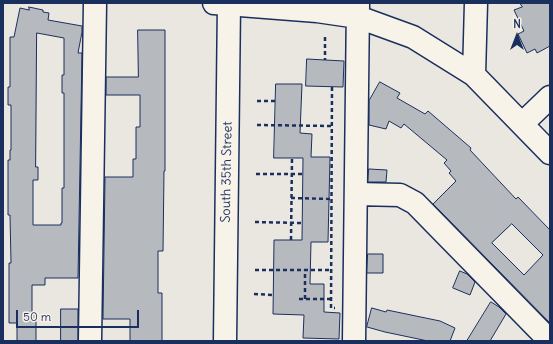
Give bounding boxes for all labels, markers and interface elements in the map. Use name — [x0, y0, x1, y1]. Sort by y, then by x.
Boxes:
north arrow — [497, 16, 537, 56]
text: N — [513, 17, 521, 31]
street label: South 35th Street — [218, 121, 236, 223]
scale bar — [18, 302, 141, 328]
text: 50 m — [23, 309, 51, 324]

